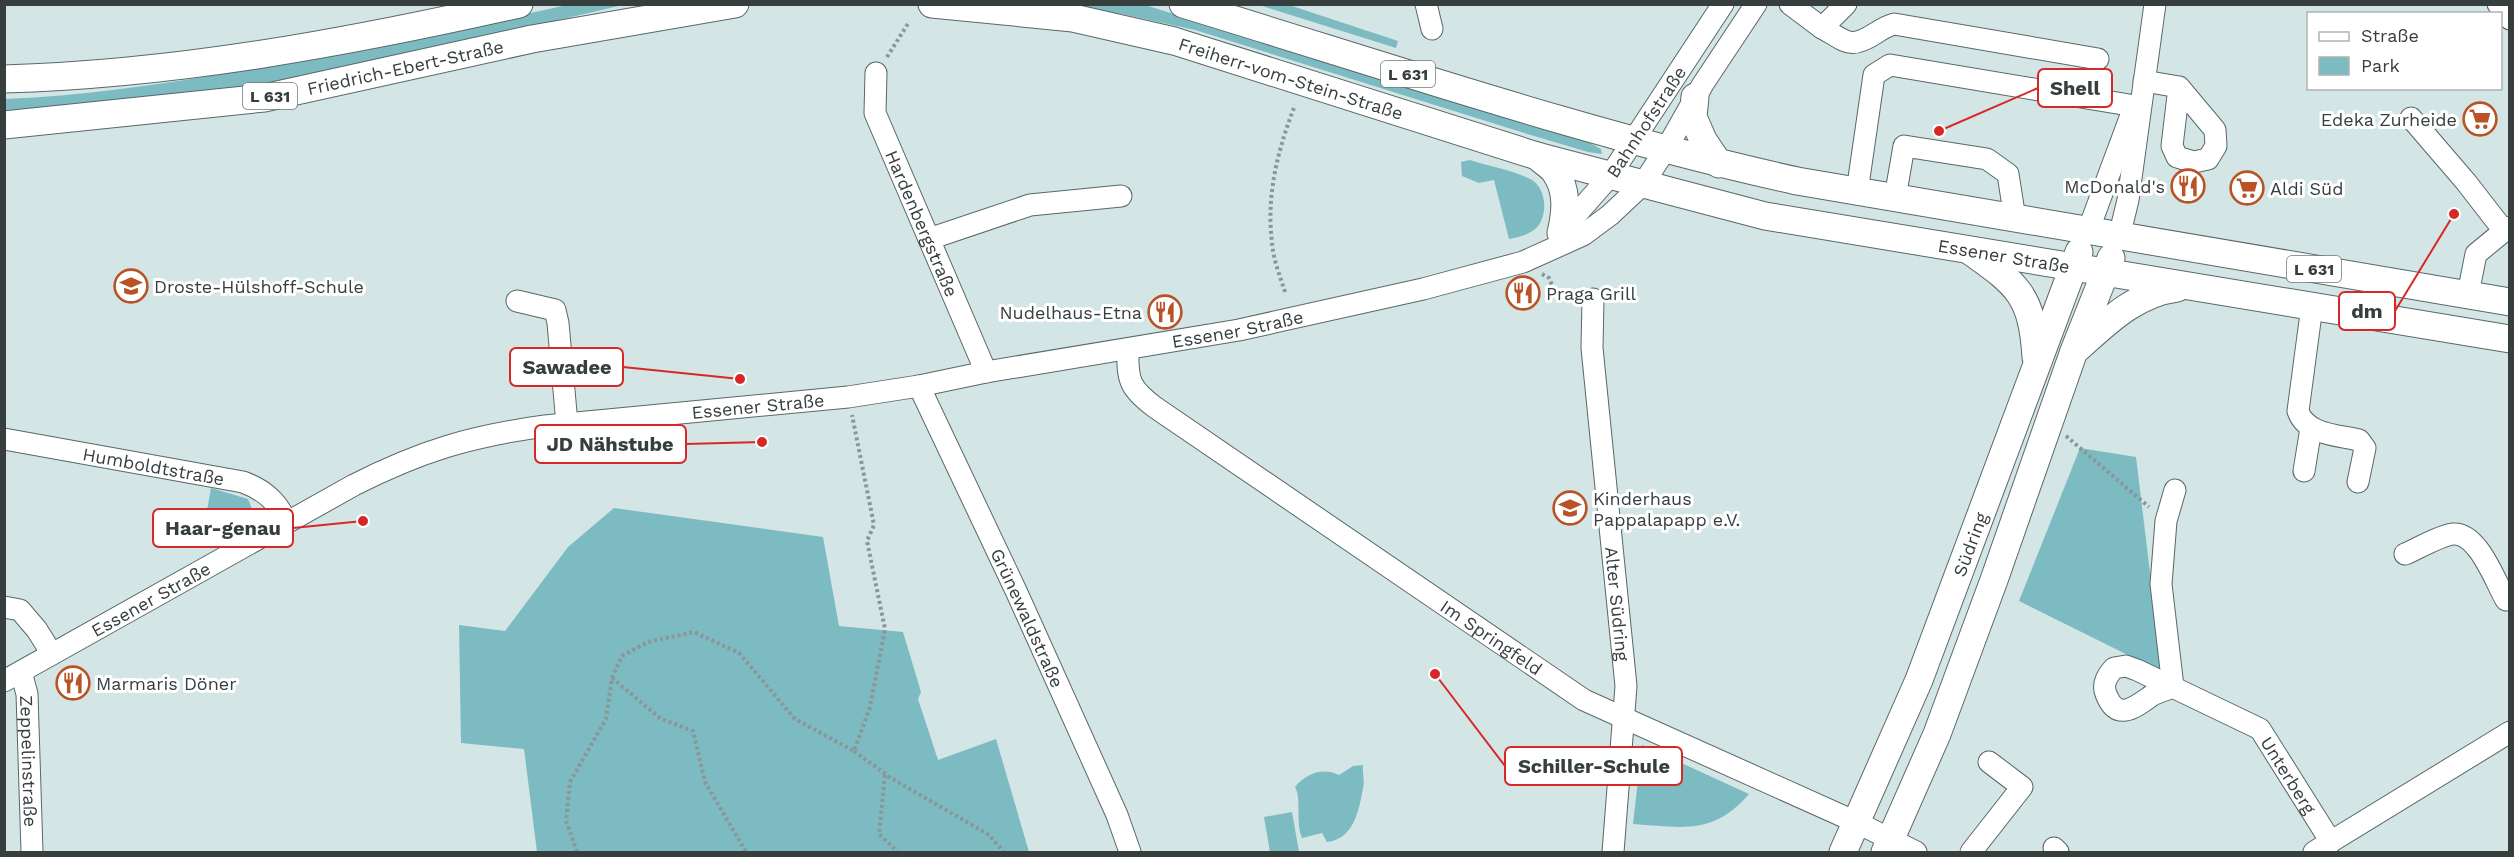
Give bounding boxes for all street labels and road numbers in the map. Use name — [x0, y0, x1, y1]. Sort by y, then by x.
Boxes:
street label: Freiherr-vom-Stein-Straße — [1176, 33, 1406, 123]
street label: Friedrich-Ebert-Straße — [305, 35, 505, 99]
road number: L 631 — [1381, 61, 1435, 87]
street label: Bahnhofstraße — [1602, 62, 1690, 181]
road number: L 631 — [243, 83, 297, 109]
street label: Hardenbergstraße — [882, 147, 963, 300]
street label: Essener Straße — [1936, 234, 2071, 277]
road number: L 631 — [2287, 256, 2341, 282]
street label: Essener Straße — [1170, 306, 1305, 351]
street label: Essener Straße — [690, 389, 825, 422]
street label: Humboldtstraße — [81, 443, 226, 489]
street label: Südring — [1948, 509, 1991, 579]
street label: Grünewaldstraße — [987, 545, 1069, 691]
street label: Alter Südring — [1602, 546, 1634, 662]
street label: Essener Straße — [87, 557, 214, 641]
street label: Im Springfeld — [1437, 595, 1546, 679]
street label: Zeppelinstraße — [17, 695, 42, 827]
street label: Unterberg — [2257, 732, 2321, 818]

